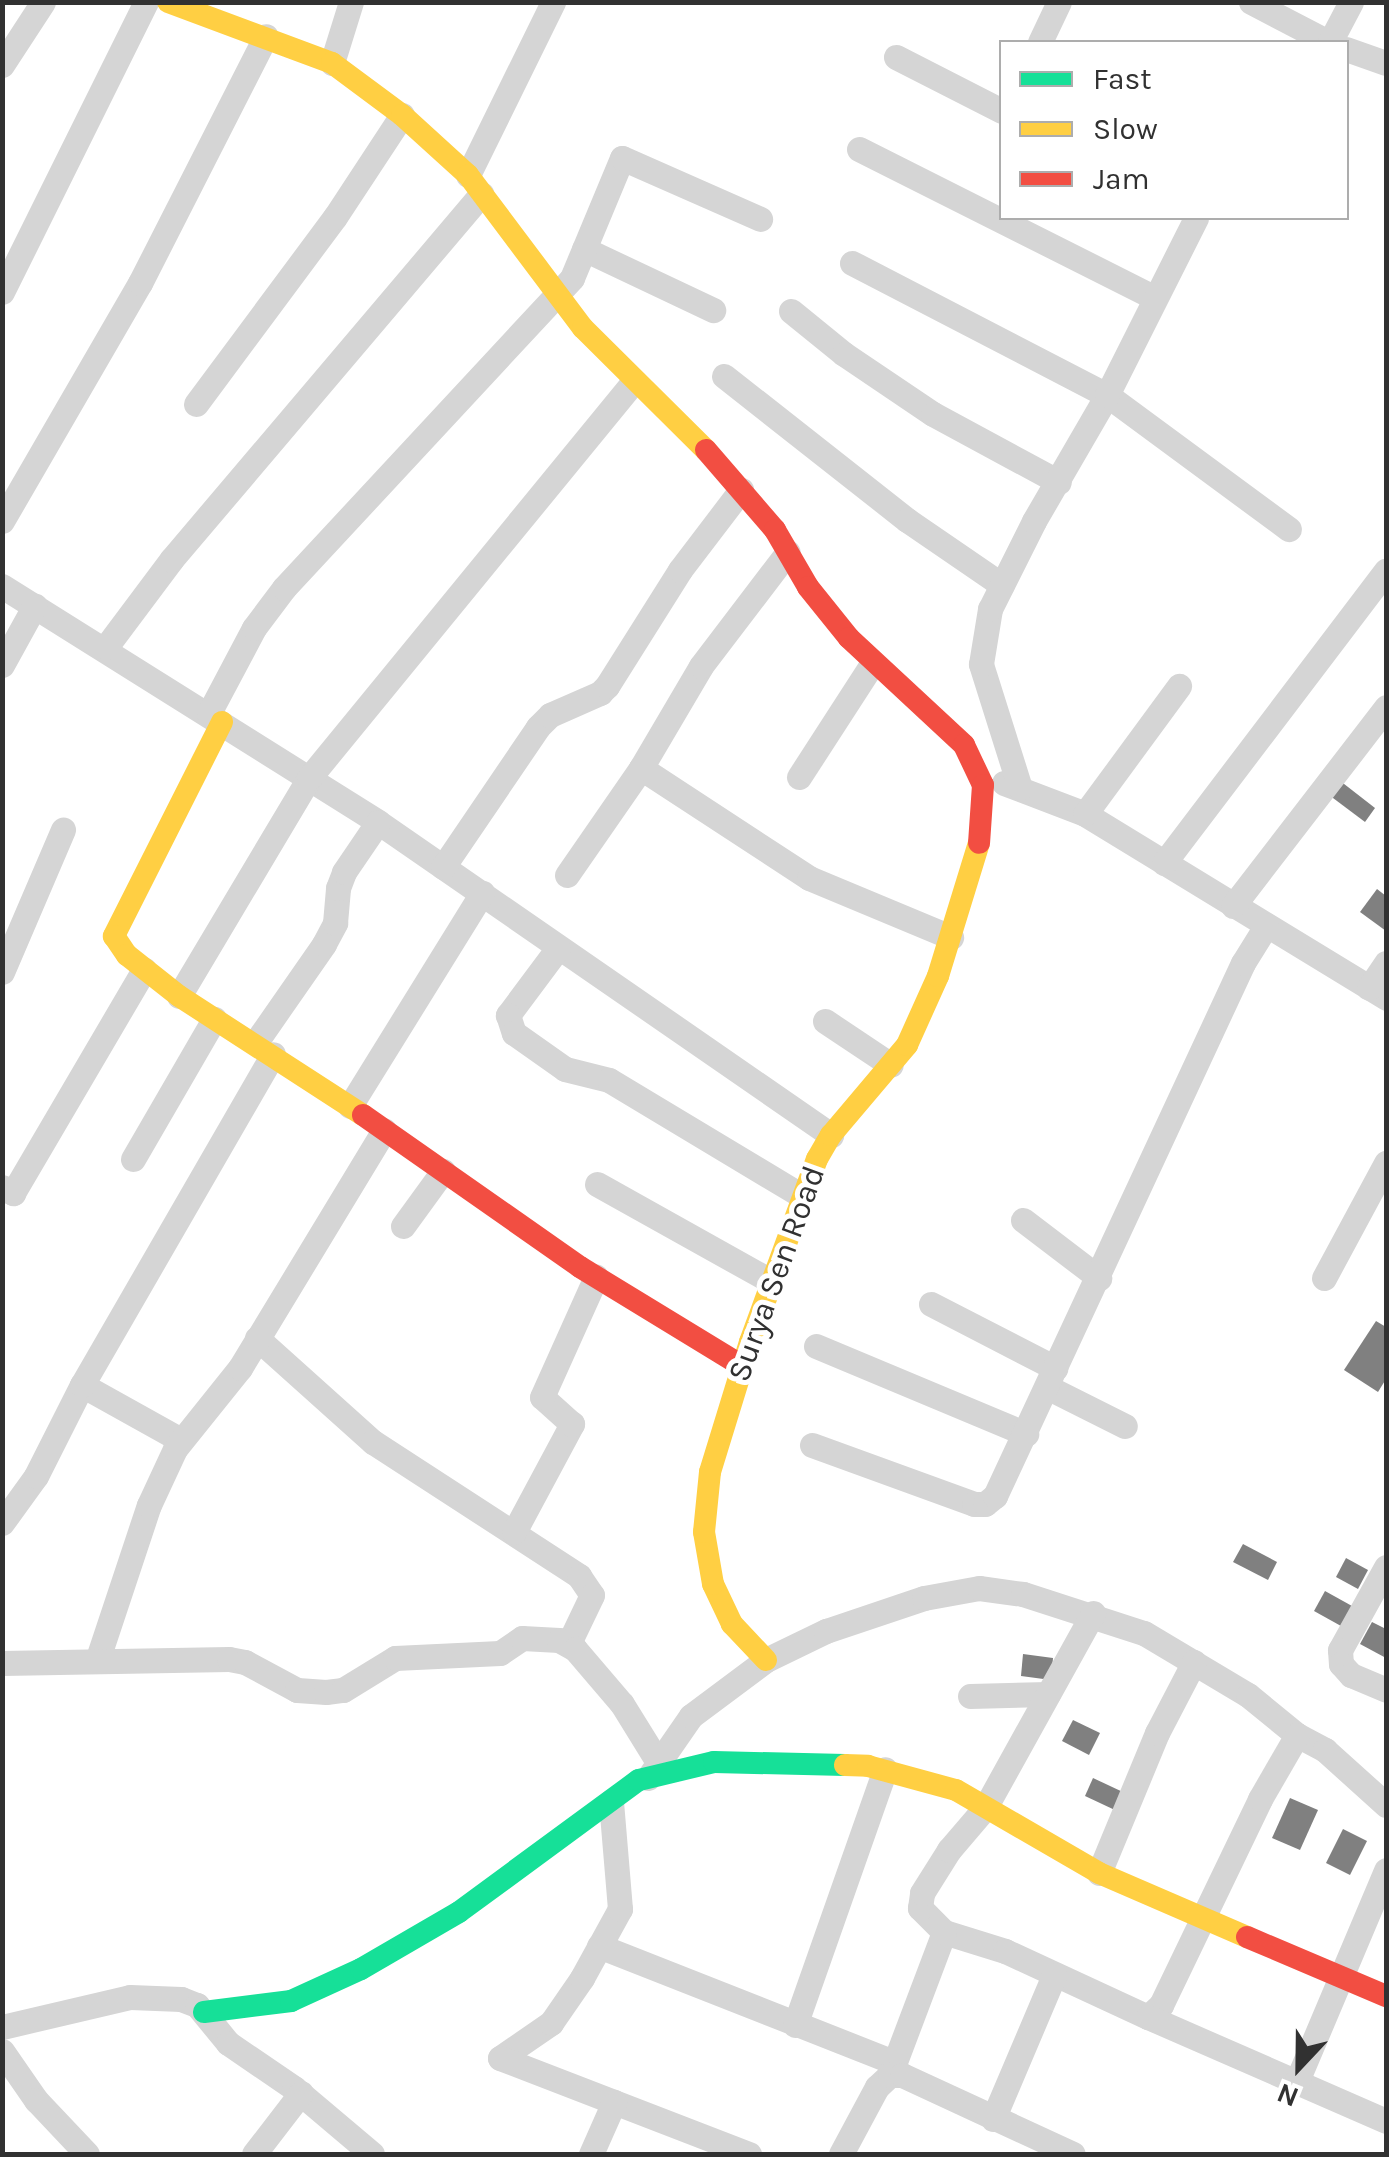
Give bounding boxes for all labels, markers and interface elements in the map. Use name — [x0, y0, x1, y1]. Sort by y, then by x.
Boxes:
legend — [999, 40, 1349, 220]
text: Fast — [1093, 61, 1152, 97]
text: Slow — [1093, 111, 1158, 147]
text: Jam — [1093, 161, 1150, 197]
street label: Surya Sen Road — [720, 1161, 834, 1387]
north arrow — [1249, 2017, 1349, 2117]
text: N — [1272, 2076, 1303, 2114]

